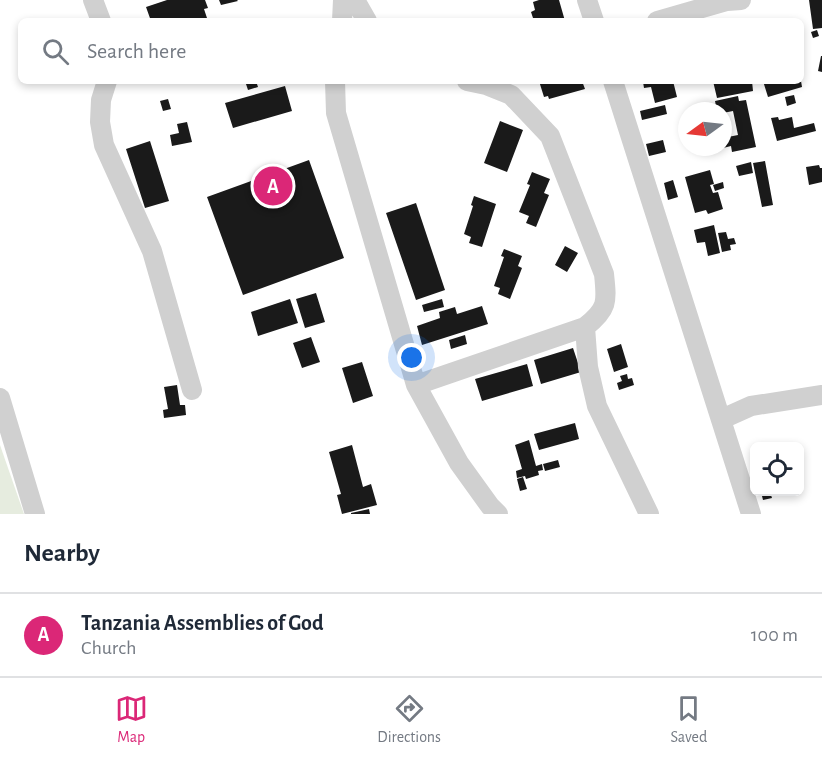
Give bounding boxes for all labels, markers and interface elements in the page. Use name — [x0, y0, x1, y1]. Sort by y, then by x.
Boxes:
search box — [18, 18, 804, 84]
icon: search — [39, 35, 72, 68]
text: Search here — [87, 40, 186, 62]
north arrow — [678, 102, 732, 156]
pin: A — [254, 164, 292, 208]
your location — [397, 343, 426, 372]
map controls — [750, 442, 804, 496]
button: locate — [750, 442, 804, 496]
text: Nearby — [24, 540, 100, 566]
text: Tanzania Assemblies of God — [81, 612, 324, 634]
text: A — [38, 625, 50, 645]
text: 100 m — [751, 625, 798, 645]
text: Church — [81, 638, 136, 658]
tab: Map — [115, 692, 148, 747]
tab: Directions — [377, 692, 441, 747]
tab: Saved — [671, 692, 707, 747]

